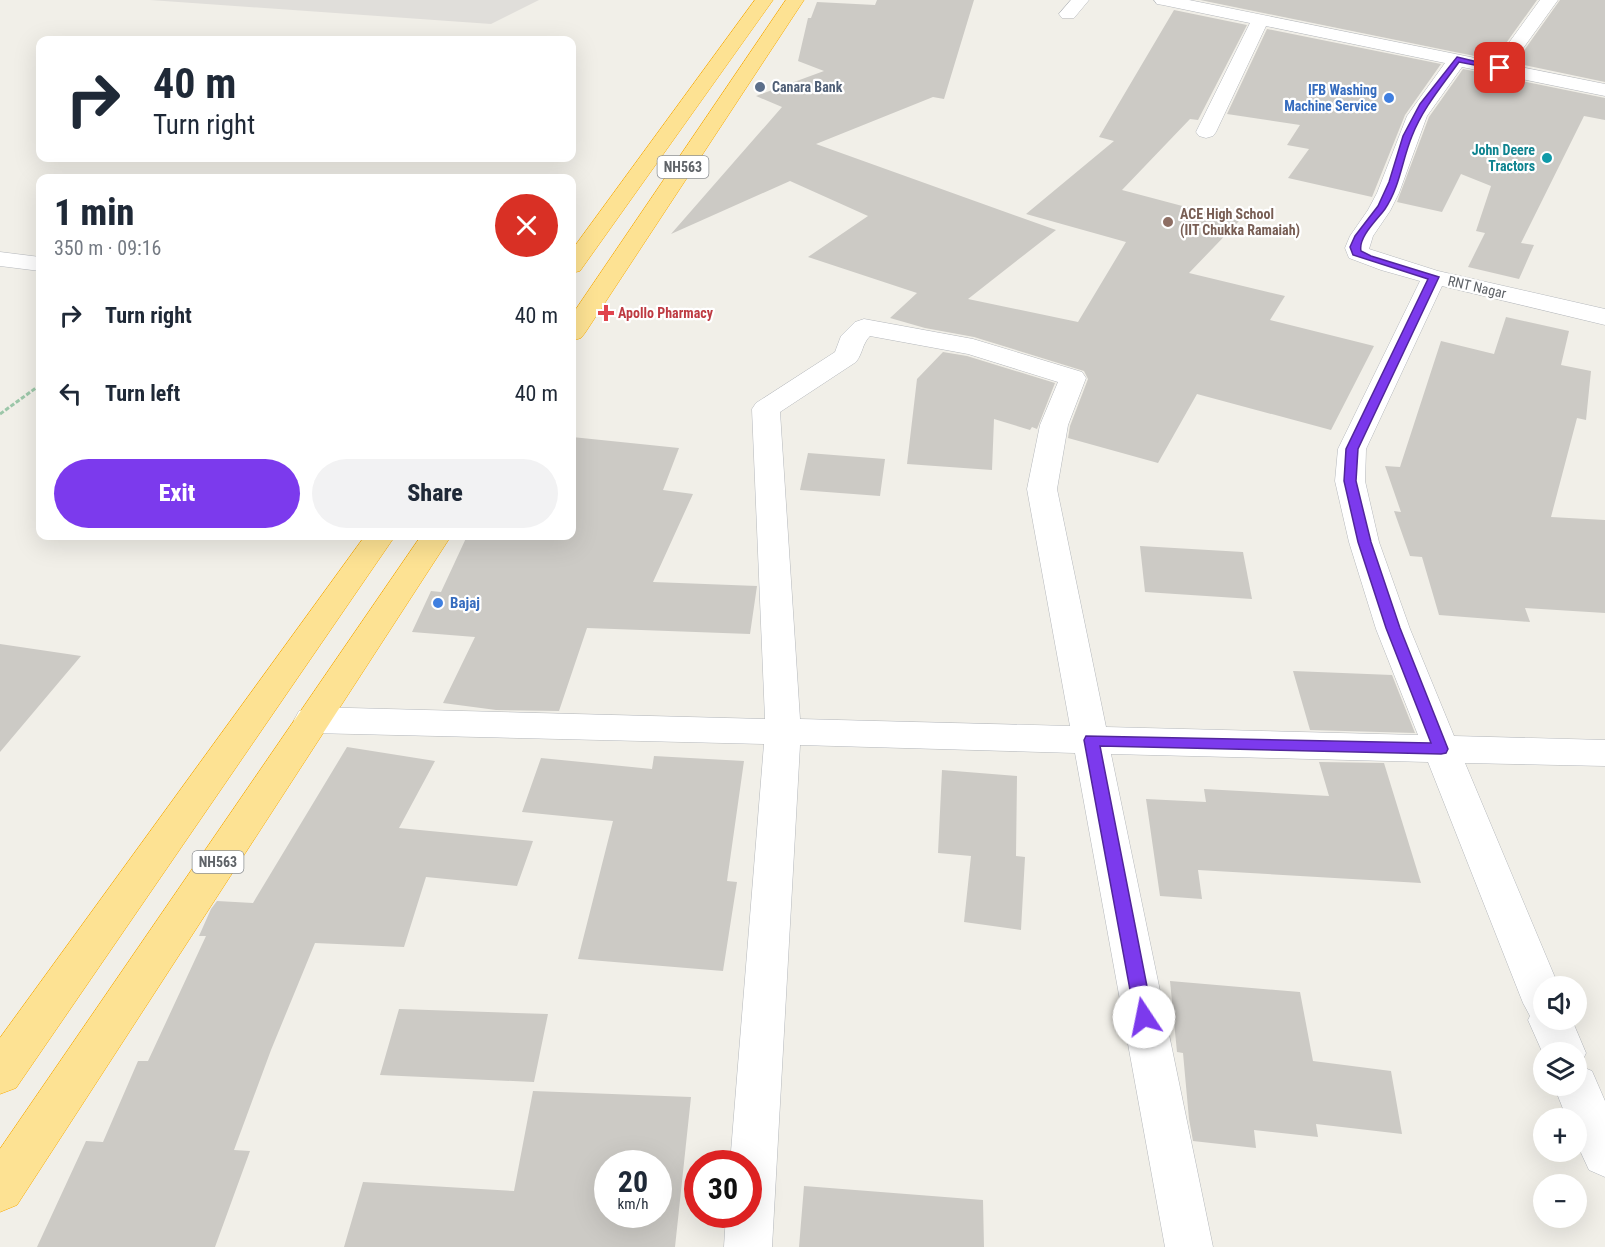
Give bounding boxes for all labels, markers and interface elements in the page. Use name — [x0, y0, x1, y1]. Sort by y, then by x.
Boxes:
pin — [1474, 42, 1525, 93]
icon: arrive — [1483, 51, 1516, 84]
text: 40 m — [153, 59, 236, 108]
icon: right — [54, 60, 132, 138]
place label: Canara Bank — [772, 79, 843, 95]
marker: Canara Bank — [753, 80, 767, 94]
place label: IFB Washing Machine Service — [1284, 82, 1377, 114]
marker: IFB Washing Machine Service — [1382, 91, 1396, 105]
text: Turn right — [153, 109, 255, 141]
place label: John Deere Tractors — [1472, 142, 1535, 174]
marker: John Deere Tractors — [1540, 151, 1554, 165]
road number: NH563 — [658, 156, 708, 178]
text: 1 min — [54, 192, 134, 234]
button: close — [495, 194, 558, 257]
place label: ACE High School (IIT Chukka Ramaiah) — [1180, 206, 1300, 239]
marker: ACE High School (IIT Chukka Ramaiah) — [1161, 215, 1175, 229]
text: 350 m · 09:16 — [54, 236, 161, 260]
street label: RNT Nagar — [1446, 273, 1508, 301]
icon: right — [54, 299, 87, 332]
text: Turn right — [105, 303, 192, 328]
text: 40 m — [515, 303, 558, 328]
place label: Apollo Pharmacy — [618, 305, 714, 321]
marker: Apollo Pharmacy — [599, 306, 613, 320]
icon: left — [54, 377, 87, 410]
text: Turn left — [105, 381, 180, 406]
text: 40 m — [515, 381, 558, 406]
button: Exit — [54, 459, 300, 528]
button: Share — [312, 459, 558, 528]
place label: Bajaj — [450, 594, 480, 612]
marker: Bajaj — [431, 596, 445, 610]
road number: NH563 — [192, 851, 244, 873]
map controls — [1533, 976, 1587, 1228]
button: sound — [1533, 976, 1587, 1030]
position arrow — [1112, 985, 1176, 1049]
button: layers — [1533, 1042, 1587, 1096]
button: + — [1533, 1108, 1587, 1162]
speed limit sign: 30 — [684, 1150, 762, 1228]
text: 20 — [618, 1164, 648, 1199]
button: − — [1533, 1174, 1587, 1228]
text: km/h — [618, 1195, 648, 1213]

